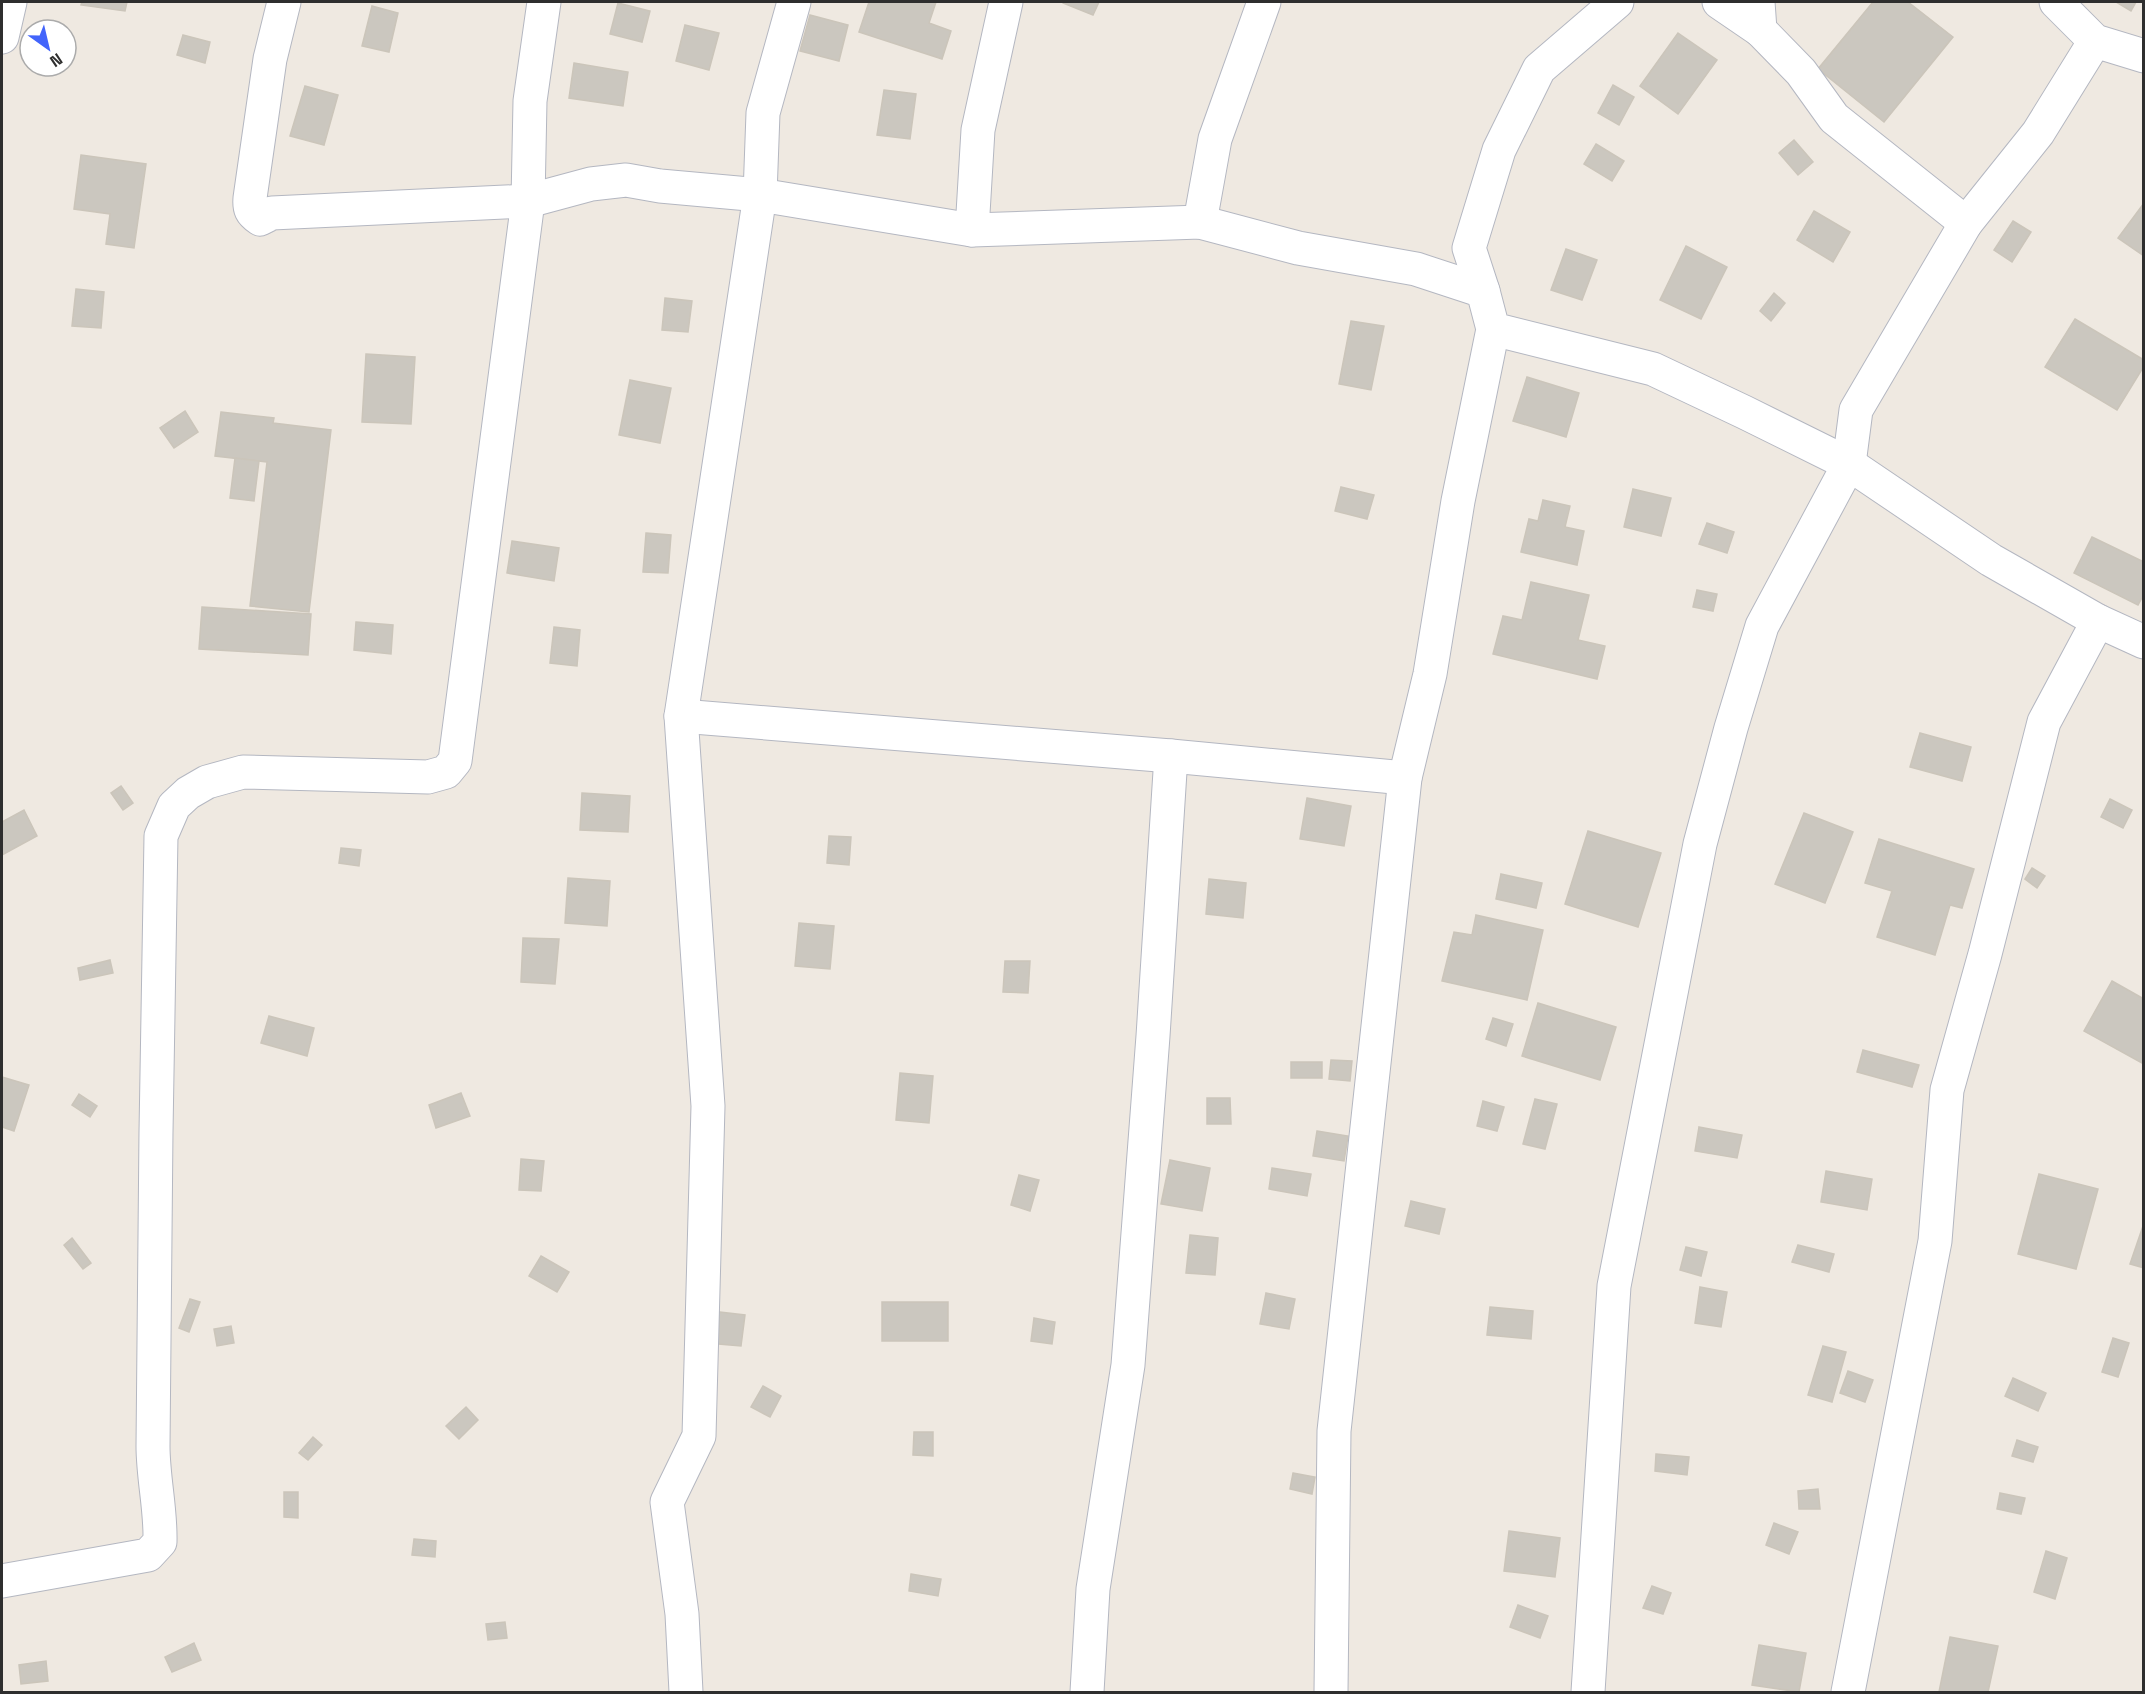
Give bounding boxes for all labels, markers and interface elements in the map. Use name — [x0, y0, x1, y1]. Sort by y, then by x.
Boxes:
north arrow — [18, 18, 78, 78]
text: N — [46, 48, 66, 72]

